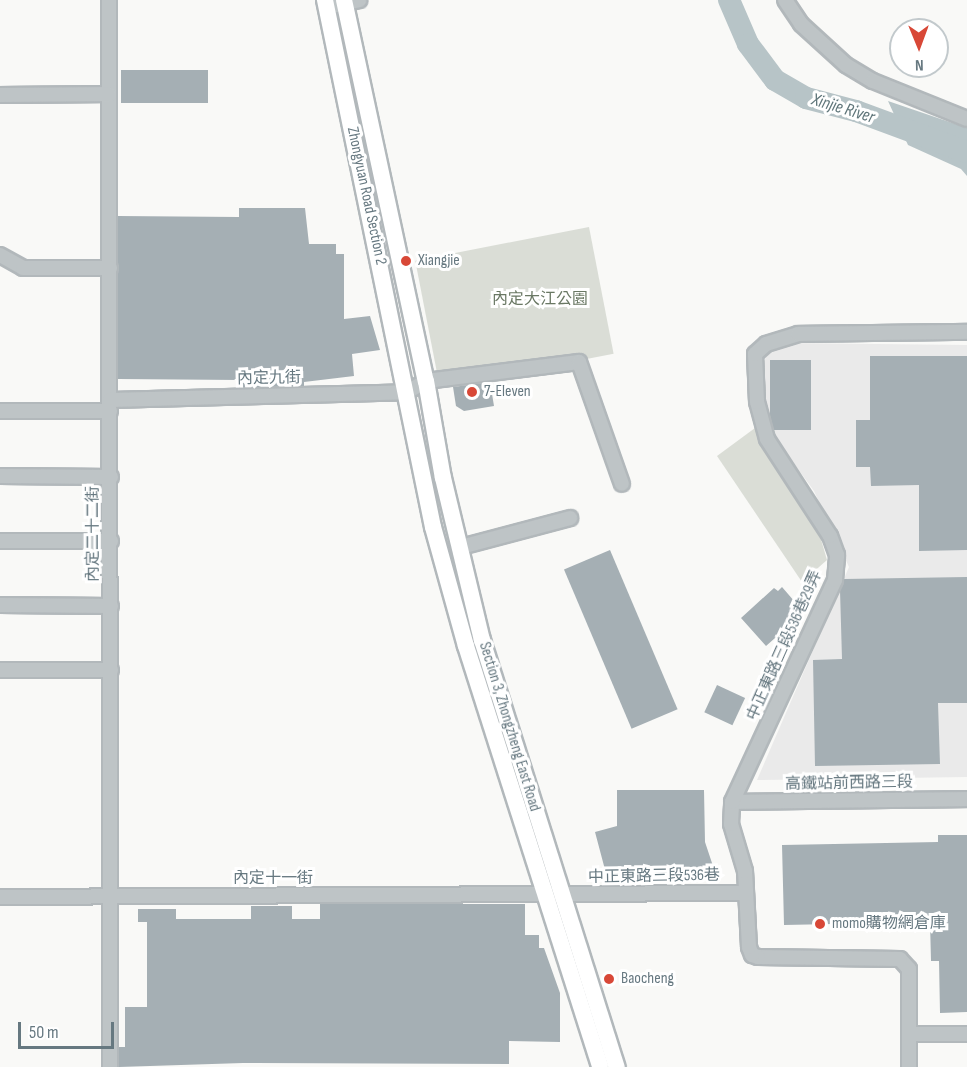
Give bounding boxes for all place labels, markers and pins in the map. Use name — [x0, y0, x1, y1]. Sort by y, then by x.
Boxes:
place label: Xiangjie — [418, 251, 460, 271]
marker: Xiangjie — [399, 254, 413, 268]
place label: 7-Eleven — [484, 382, 531, 402]
marker: 7-Eleven — [465, 385, 479, 399]
place label: momo購物網倉庫 — [832, 914, 946, 934]
marker: momo購物網倉庫 — [813, 917, 827, 931]
place label: Baocheng — [621, 969, 674, 989]
marker: Baocheng — [602, 972, 616, 986]

